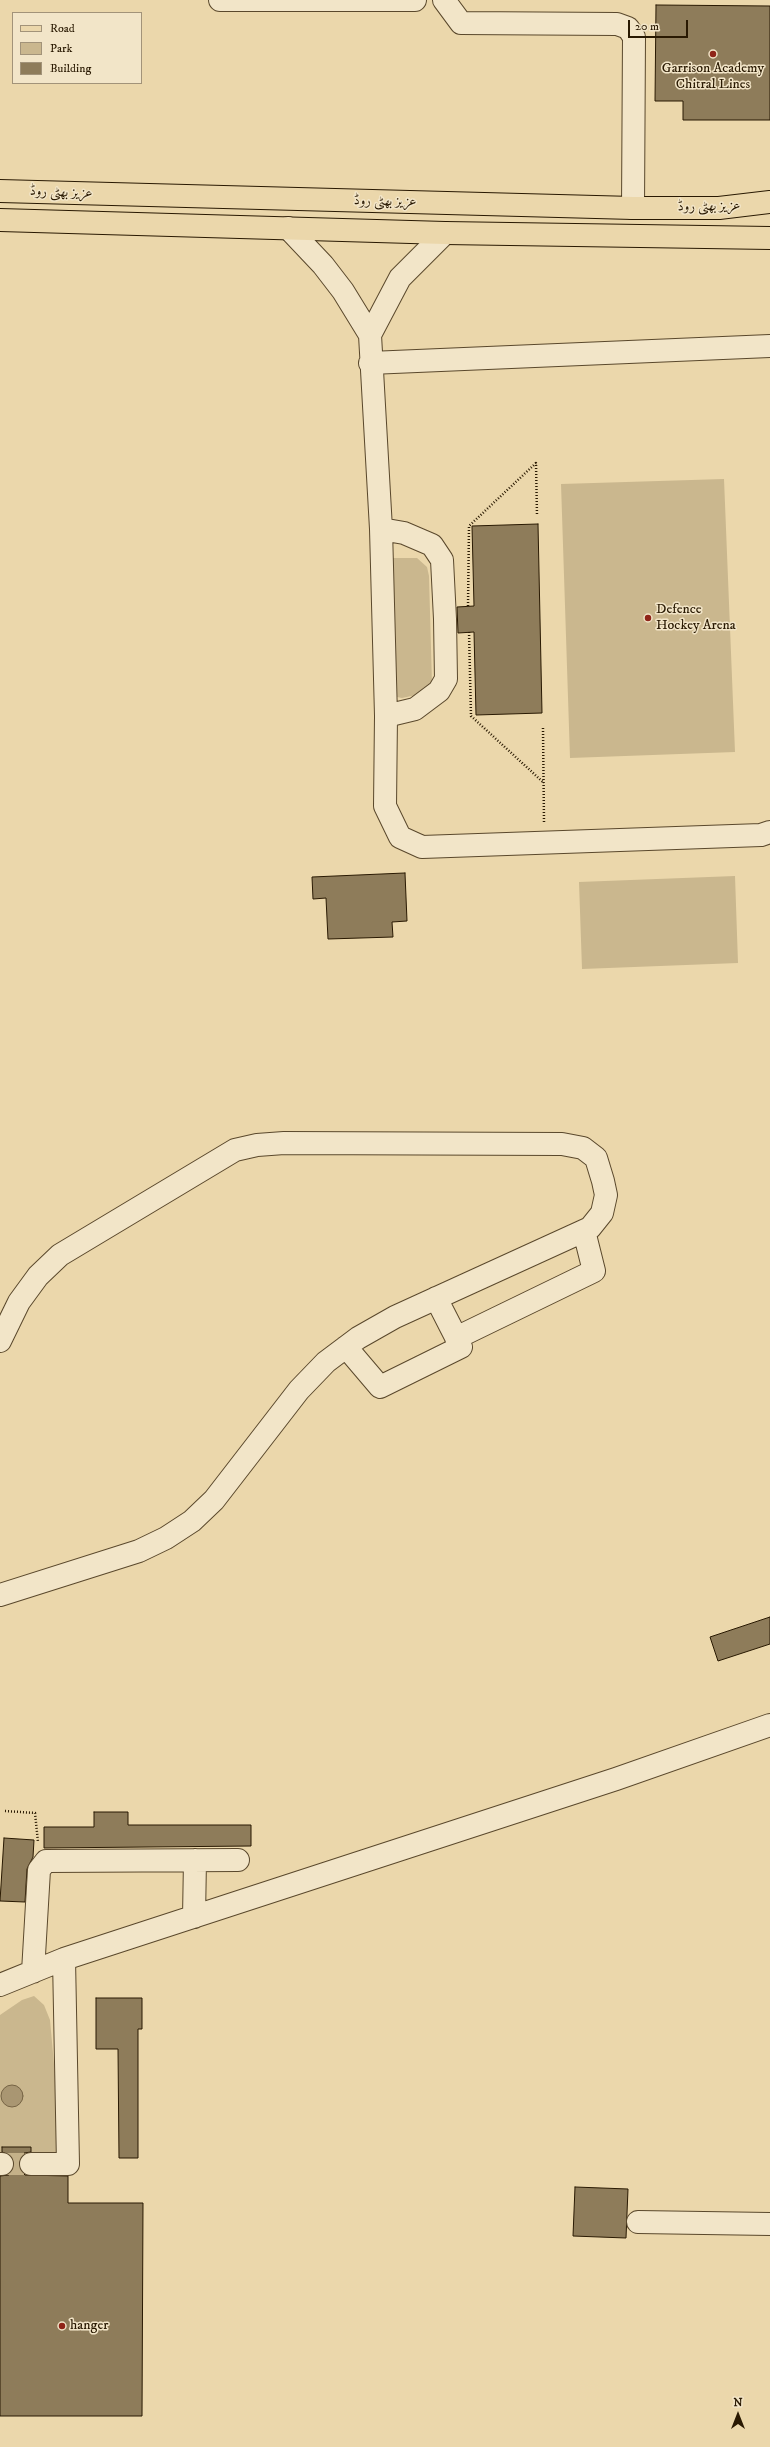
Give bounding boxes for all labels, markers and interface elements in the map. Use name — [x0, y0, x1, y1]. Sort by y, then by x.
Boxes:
legend — [12, 12, 142, 84]
scale bar — [630, 12, 690, 38]
text: 20 m — [635, 19, 659, 34]
text: Road — [50, 21, 75, 36]
text: Park — [50, 41, 72, 56]
marker: Garrison Academy Chitral Lines — [708, 49, 718, 59]
text: Building — [50, 61, 91, 76]
place label: Garrison Academy Chitral Lines — [662, 61, 764, 94]
street label: عزیز بھٹی روڈ — [29, 184, 93, 202]
street label: عزیز بھٹی روڈ — [353, 193, 417, 211]
street label: عزیز بھٹی روڈ — [677, 198, 741, 216]
place label: Defence Hockey Arena — [656, 602, 736, 634]
marker: Defence Hockey Arena — [643, 613, 653, 623]
place label: hanger — [70, 2318, 108, 2334]
marker: hanger — [57, 2321, 67, 2331]
north arrow — [718, 2395, 758, 2435]
text: N — [733, 2396, 743, 2410]

